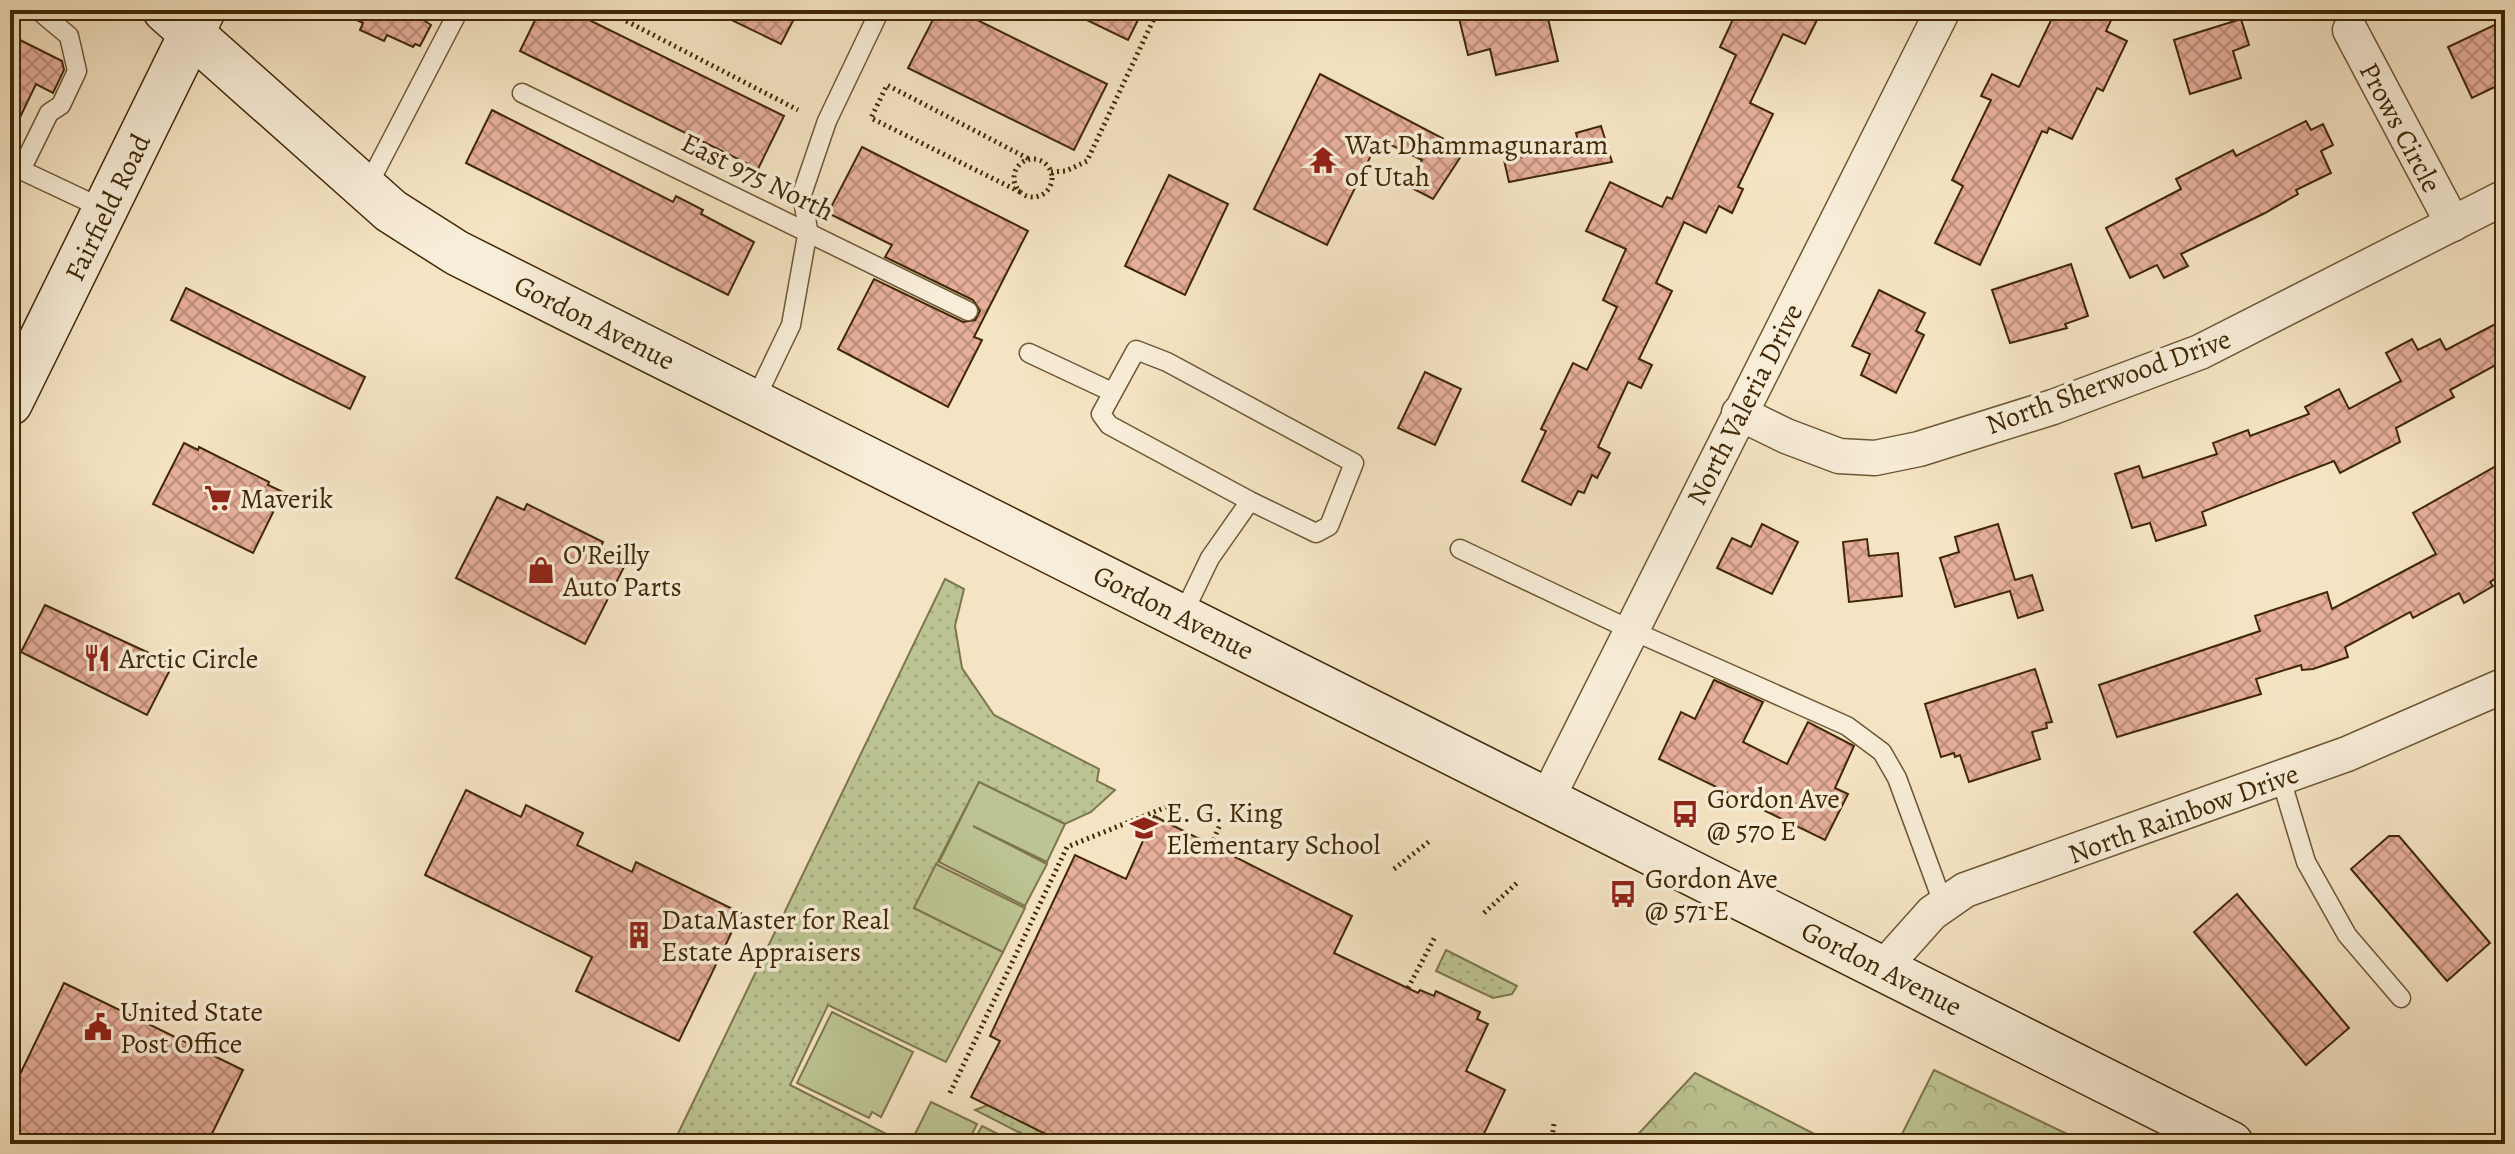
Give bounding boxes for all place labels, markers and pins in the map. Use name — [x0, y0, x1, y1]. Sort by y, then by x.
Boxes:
place label: Wat Dhammagunaram of Utah — [1344, 126, 1608, 196]
temple icon: Wat Dhammagunaram of Utah — [1308, 145, 1338, 175]
place label: Maverik — [240, 480, 333, 518]
supermarket icon: Maverik — [203, 483, 233, 513]
place label: O'Reilly Auto Parts — [562, 536, 682, 606]
shop icon: O'Reilly Auto Parts — [526, 555, 556, 585]
place label: Arctic Circle — [118, 640, 258, 678]
restaurant icon: Arctic Circle — [82, 643, 112, 673]
place label: Gordon Ave @ 570 E — [1707, 780, 1840, 850]
place label: E. G. King Elementary School — [1166, 794, 1381, 864]
bus stop icon: Gordon Ave @ 570 E — [1670, 799, 1700, 829]
school or university icon: E. G. King Elementary School — [1129, 813, 1159, 843]
place label: Gordon Ave @ 571 E — [1645, 860, 1778, 930]
bus stop icon: Gordon Ave @ 571 E — [1608, 879, 1638, 909]
place label: DataMaster for Real Estate Appraisers — [661, 901, 890, 971]
building icon: DataMaster for Real Estate Appraisers — [624, 920, 654, 950]
place label: United State Post Office — [120, 993, 263, 1063]
public building icon: United State Post Office — [83, 1012, 113, 1042]

